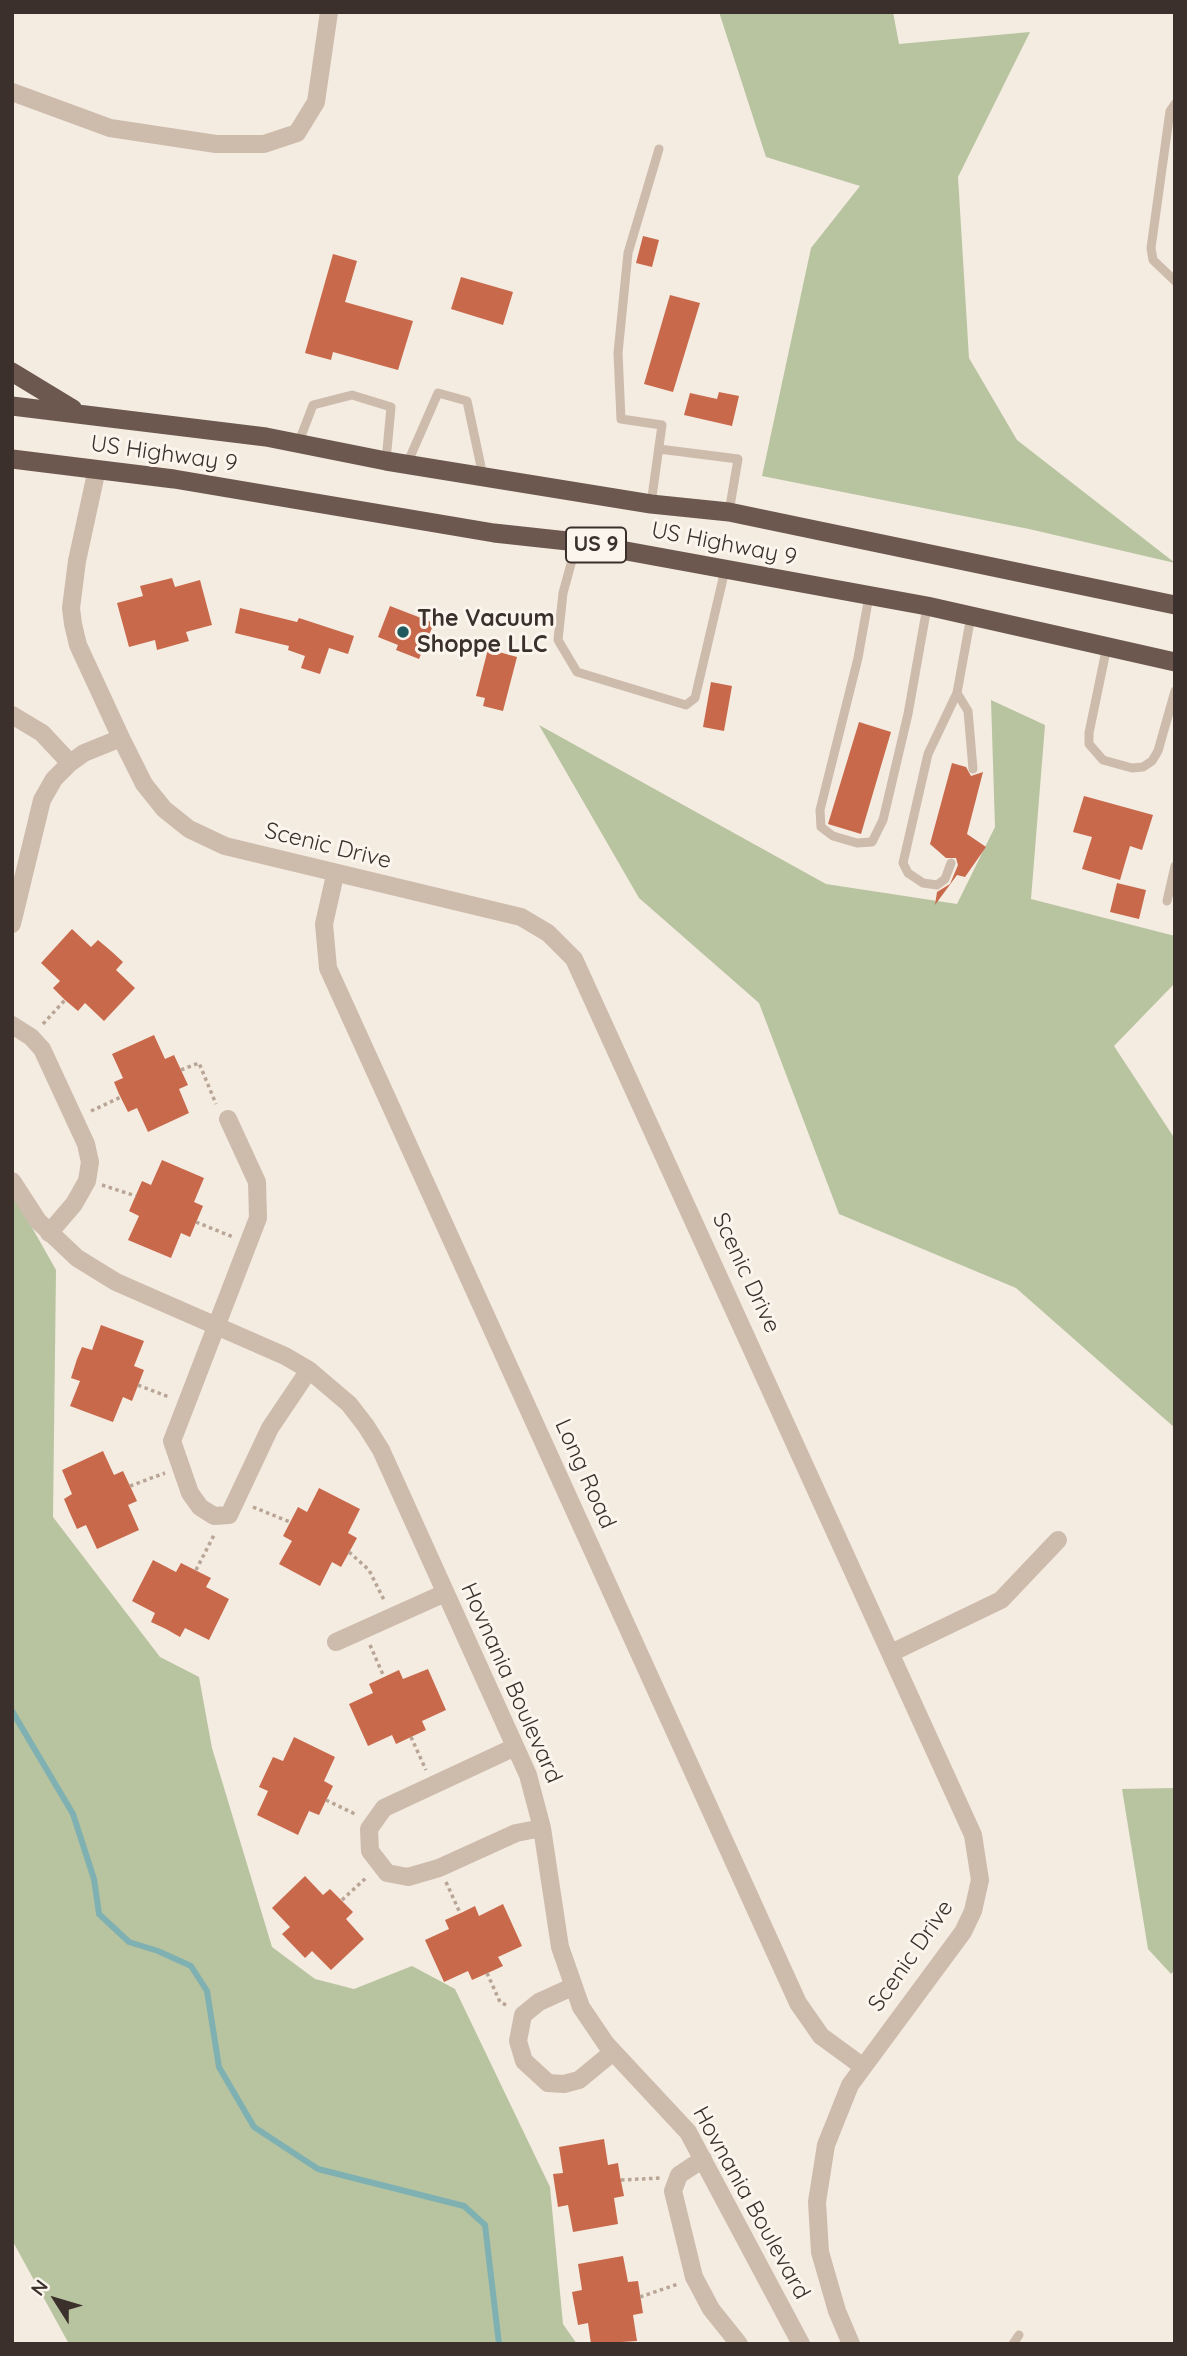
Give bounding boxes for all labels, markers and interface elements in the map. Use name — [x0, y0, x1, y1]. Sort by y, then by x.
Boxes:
street label: US Highway 9 — [89, 430, 239, 478]
street label: US Highway 9 — [649, 516, 799, 572]
road number: US 9 — [566, 528, 626, 562]
place label: The Vacuum Shoppe LLC — [417, 605, 555, 659]
marker: The Vacuum Shoppe LLC — [395, 624, 411, 640]
street label: Scenic Drive — [262, 817, 394, 875]
street label: Scenic Drive — [706, 1208, 786, 1338]
street label: Long Road — [549, 1415, 621, 1533]
street label: Hovnania Boulevard — [454, 1579, 568, 1787]
street label: Scenic Drive — [863, 1895, 959, 2017]
street label: Hovnania Boulevard — [686, 2102, 816, 2304]
north arrow — [21, 2265, 91, 2335]
text: N — [25, 2275, 53, 2300]

